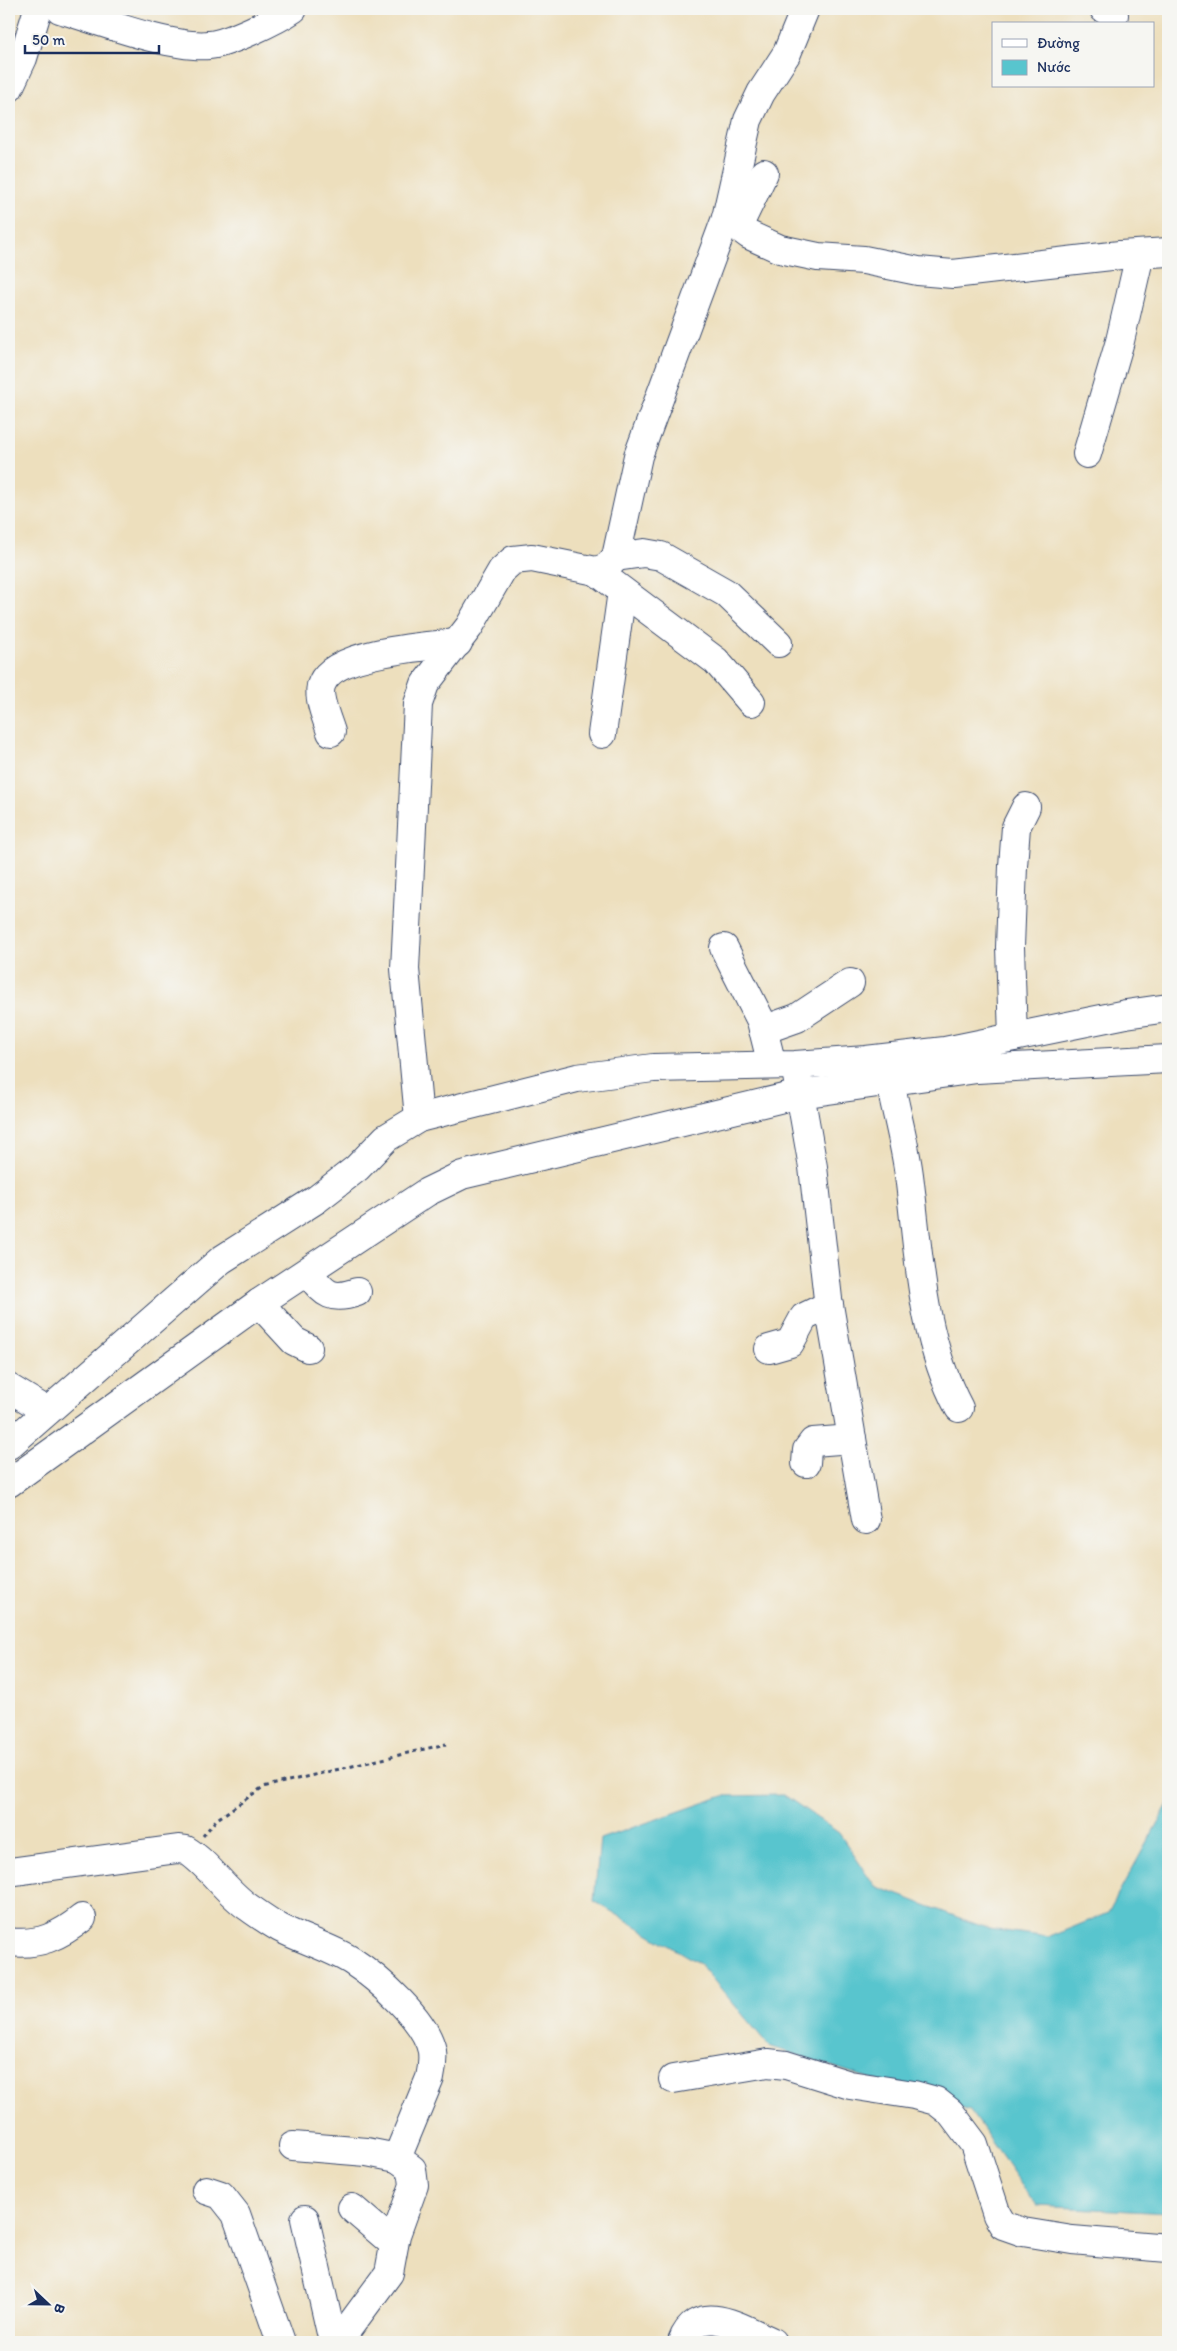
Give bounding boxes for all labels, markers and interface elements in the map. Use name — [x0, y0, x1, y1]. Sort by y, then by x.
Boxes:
scale bar — [25, 22, 159, 54]
legend — [992, 22, 1154, 88]
text: 50 m — [32, 31, 65, 49]
text: Đường — [1037, 34, 1080, 52]
text: Nước — [1037, 58, 1071, 76]
north arrow — [22, 2278, 72, 2328]
text: B — [50, 2301, 69, 2316]

